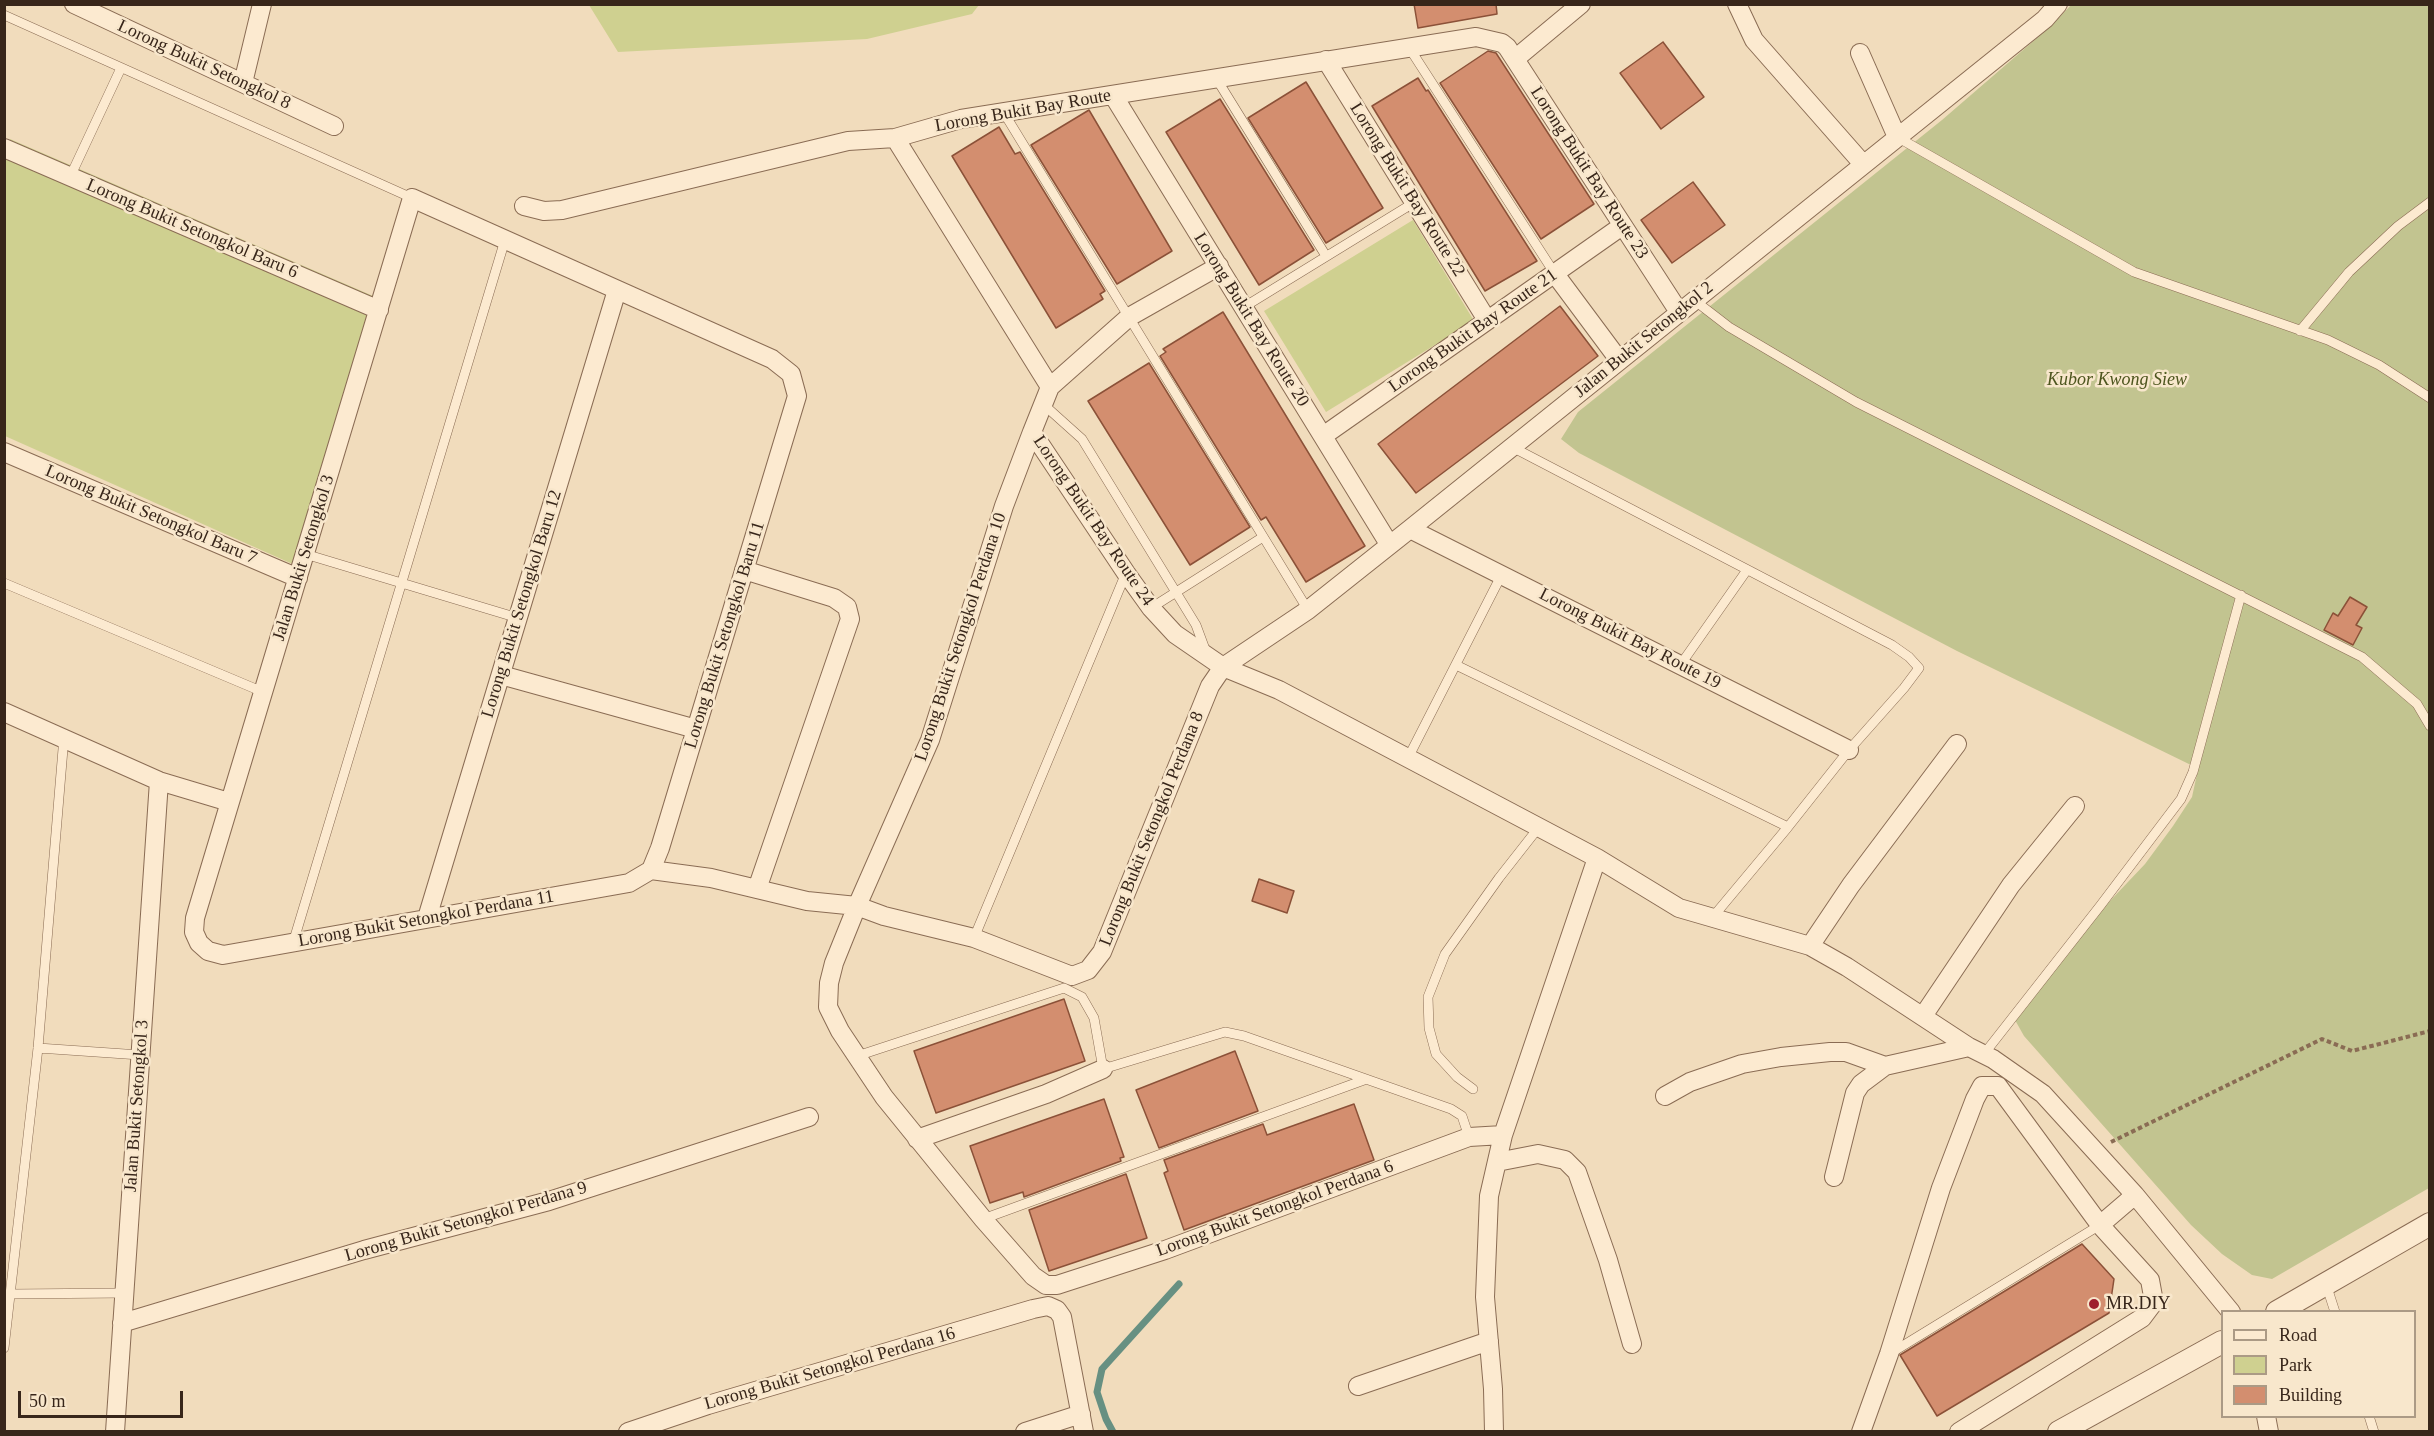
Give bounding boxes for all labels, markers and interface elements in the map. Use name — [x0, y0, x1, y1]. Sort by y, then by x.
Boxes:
street label: Lorong Bukit Setongkol 8 — [114, 15, 294, 115]
street label: Lorong Bukit Bay Route 23 — [1525, 83, 1653, 263]
street label: Lorong Bukit Bay Route — [933, 85, 1113, 137]
street label: Lorong Bukit Bay Route 22 — [1345, 99, 1469, 281]
street label: Lorong Bukit Setongkol Baru 6 — [83, 175, 301, 283]
street label: Lorong Bukit Bay Route 20 — [1189, 229, 1313, 411]
street label: Lorong Bukit Bay Route 21 — [1384, 265, 1562, 397]
street label: Jalan Bukit Setongkol 2 — [1570, 277, 1718, 403]
park label: Kubor Kwong Siew — [2047, 369, 2187, 391]
street label: Lorong Bukit Bay Route 24 — [1028, 432, 1158, 610]
street label: Lorong Bukit Setongkol Baru 7 — [42, 461, 260, 569]
street label: Jalan Bukit Setongkol 3 — [268, 472, 340, 644]
street label: Lorong Bukit Setongkol Baru 12 — [477, 488, 567, 720]
street label: Lorong Bukit Setongkol Perdana 10 — [911, 510, 1011, 764]
street label: Lorong Bukit Setongkol Baru 11 — [680, 519, 770, 751]
street label: Lorong Bukit Bay Route 19 — [1536, 584, 1724, 694]
street label: Lorong Bukit Setongkol Perdana 8 — [1095, 709, 1209, 949]
street label: Lorong Bukit Setongkol Perdana 11 — [296, 886, 556, 952]
street label: Jalan Bukit Setongkol 3 — [120, 1019, 154, 1193]
street label: Lorong Bukit Setongkol Perdana 6 — [1153, 1156, 1397, 1262]
street label: Lorong Bukit Setongkol Perdana 9 — [342, 1177, 590, 1267]
place label: MR.DIY — [2106, 1293, 2171, 1315]
marker: MR.DIY — [2087, 1297, 2101, 1311]
legend — [2221, 1310, 2416, 1418]
street label: Lorong Bukit Setongkol Perdana 16 — [702, 1323, 958, 1415]
text: Road — [2279, 1325, 2317, 1345]
text: Park — [2279, 1355, 2312, 1375]
scale bar — [21, 1379, 186, 1417]
text: Building — [2279, 1385, 2342, 1405]
text: 50 m — [29, 1391, 66, 1411]

